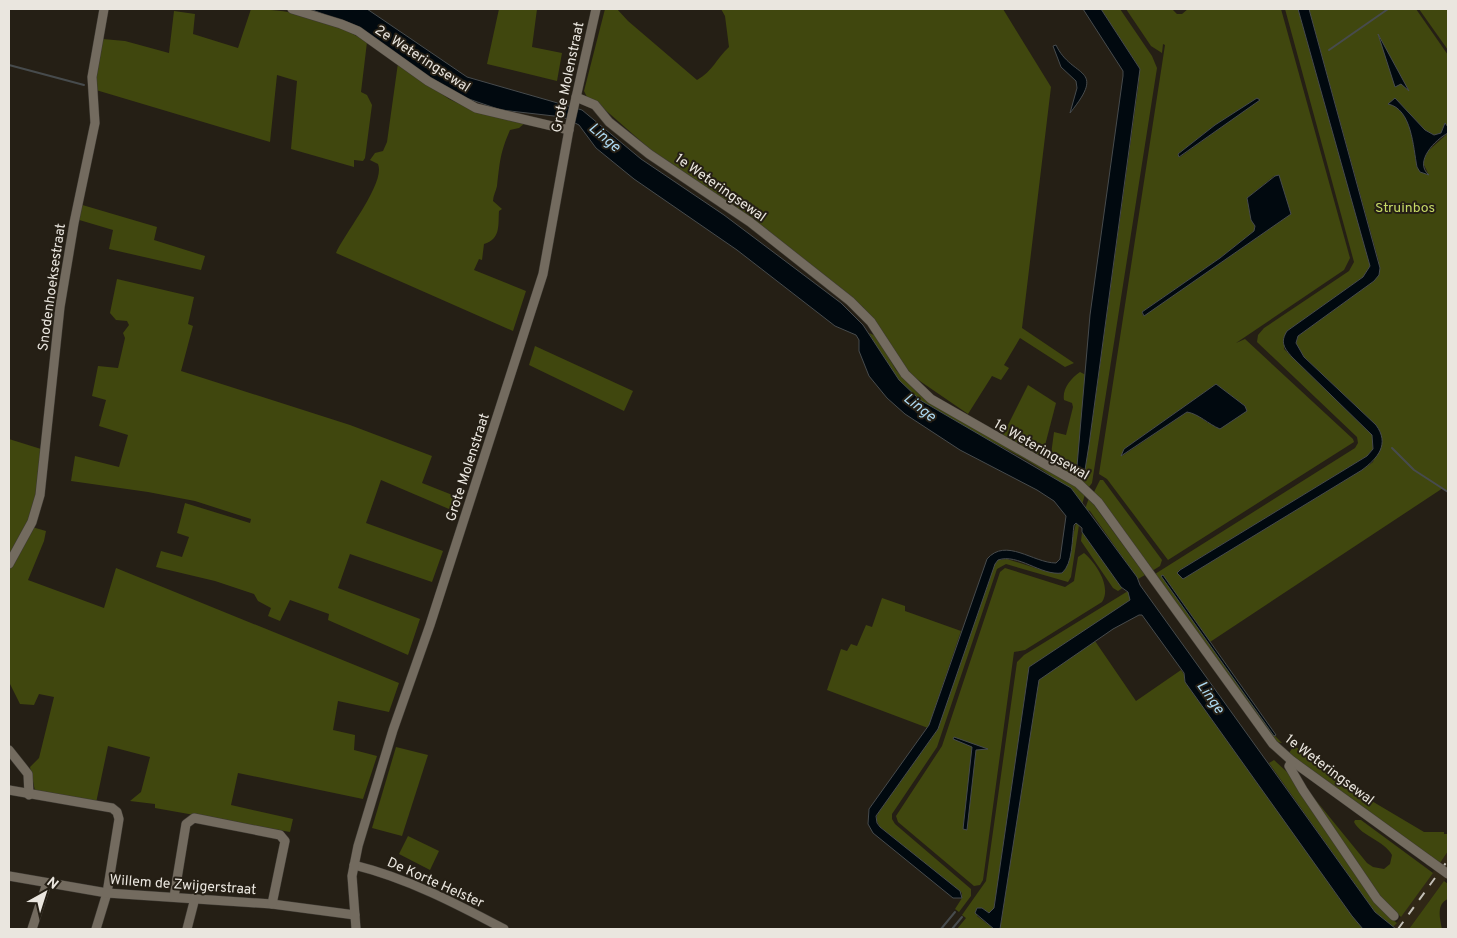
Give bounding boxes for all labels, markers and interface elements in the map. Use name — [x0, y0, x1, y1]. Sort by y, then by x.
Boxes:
street label: Grote Molenstraat — [548, 20, 589, 134]
street label: 2e Weteringsewal — [371, 22, 473, 96]
water label: Linge — [584, 119, 624, 157]
street label: 1e Weteringsewal — [671, 151, 769, 226]
park label: Struinbos — [1375, 200, 1435, 217]
street label: Snodenhoeksestraat — [35, 222, 70, 352]
water label: Linge — [899, 390, 939, 427]
street label: Grote Molenstraat — [443, 411, 494, 524]
street label: 1e Weteringsewal — [991, 416, 1092, 484]
water label: Linge — [1192, 678, 1228, 718]
street label: 1e Weteringsewal — [1281, 731, 1377, 809]
street label: De Korte Helster — [384, 854, 487, 913]
north arrow — [20, 868, 70, 918]
street label: Willem de Zwijgerstraat — [109, 872, 257, 899]
text: N — [43, 874, 61, 894]

